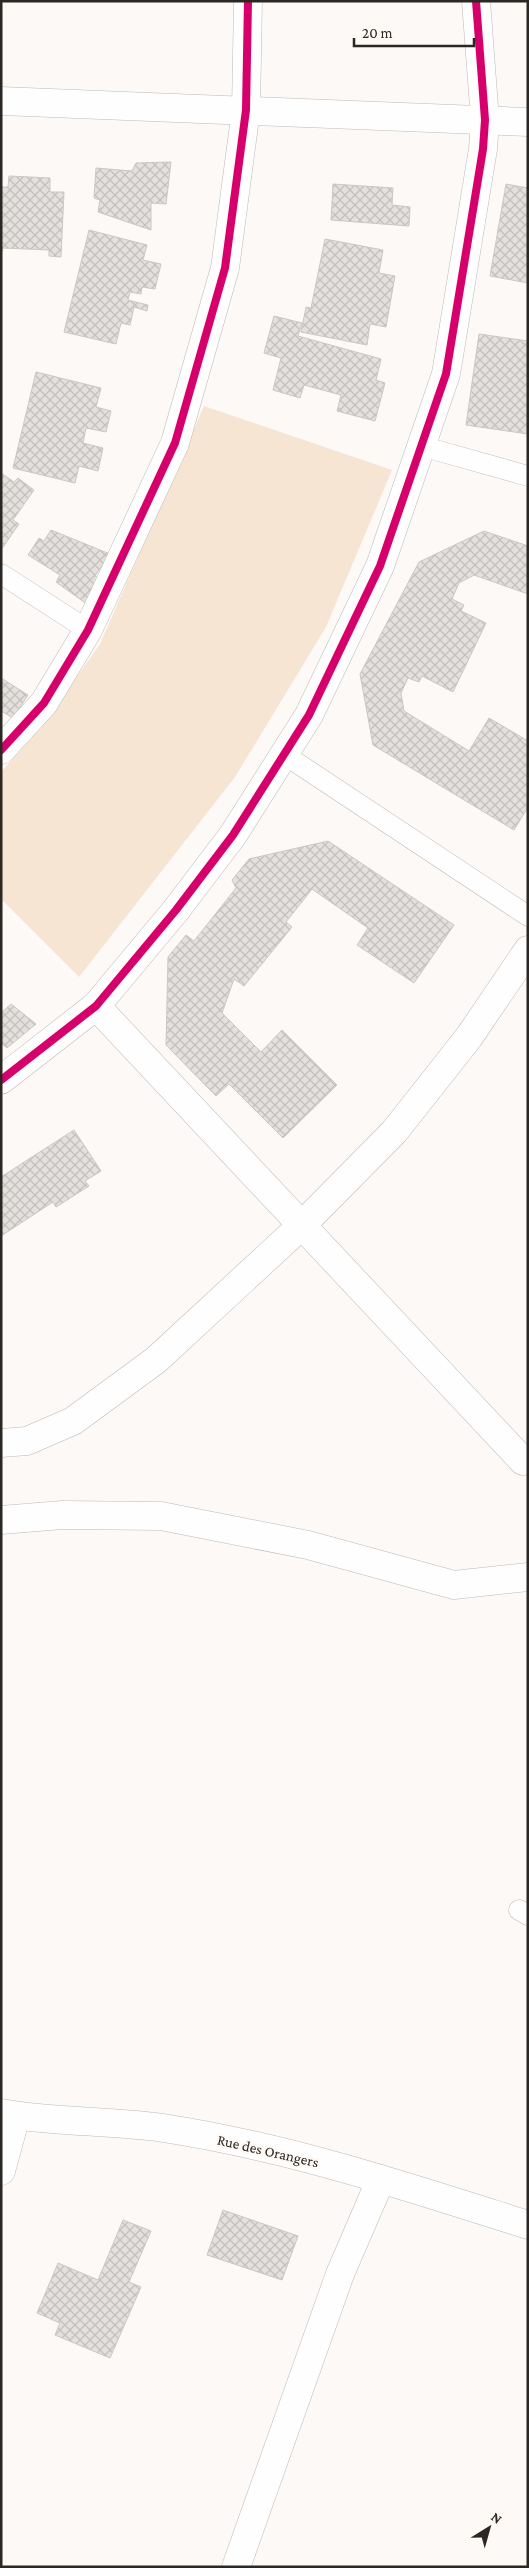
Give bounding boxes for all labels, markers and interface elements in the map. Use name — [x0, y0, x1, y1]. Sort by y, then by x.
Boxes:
scale bar — [354, 15, 474, 47]
text: 20 m — [362, 25, 393, 41]
street label: Rue des Orangers — [215, 2132, 320, 2171]
north arrow — [464, 2503, 514, 2553]
text: N — [488, 2508, 506, 2527]

